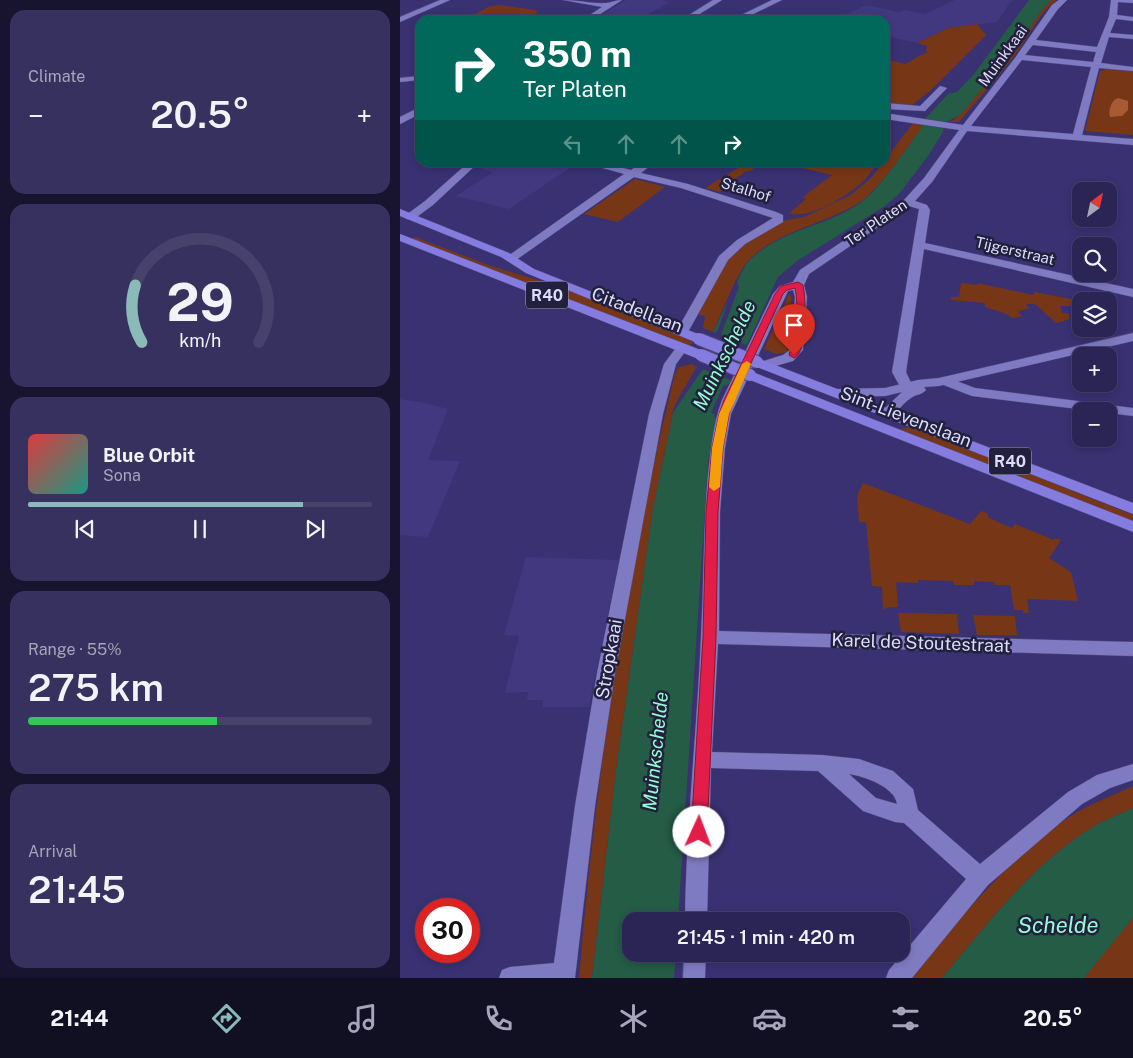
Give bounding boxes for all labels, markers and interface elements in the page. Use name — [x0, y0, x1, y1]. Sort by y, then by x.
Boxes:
street label: Muinkkaai — [975, 22, 1030, 90]
text: 350 m — [523, 34, 632, 75]
icon: right — [440, 35, 505, 100]
text: Climate — [28, 67, 85, 86]
text: Ter Platen — [523, 76, 627, 102]
text: 20.5° — [150, 92, 250, 137]
text: − — [28, 99, 44, 132]
text: + — [356, 99, 372, 132]
icon: left — [559, 130, 587, 158]
icon: ahead — [612, 130, 640, 158]
icon: ahead — [665, 130, 693, 158]
icon: right — [718, 130, 746, 158]
street label: Stalhof — [719, 174, 773, 205]
north arrow — [1072, 182, 1118, 228]
map controls — [1072, 182, 1117, 447]
street label: Ter Platen — [842, 196, 910, 249]
street label: Tijgerstraat — [974, 233, 1057, 268]
button: search — [1072, 237, 1117, 282]
text: 29 — [166, 272, 234, 333]
road number: R40 — [526, 282, 568, 308]
street label: Citadellaan — [589, 283, 686, 336]
button: layers — [1072, 292, 1117, 337]
water label: Muinkschelde — [688, 297, 760, 413]
pin — [773, 304, 815, 355]
icon: arrive — [780, 311, 808, 339]
text: km/h — [179, 330, 221, 351]
button: + — [1072, 347, 1117, 392]
street label: Sint-Lievenslaan — [838, 382, 975, 451]
button: − — [1072, 402, 1117, 447]
text: Blue Orbit — [103, 444, 195, 466]
road number: R40 — [989, 448, 1031, 474]
text: Sona — [103, 466, 141, 485]
icon: previous — [71, 515, 99, 543]
icon: pause — [186, 515, 214, 543]
icon: next — [301, 515, 329, 543]
street label: Stropkaai — [591, 617, 626, 700]
street label: Karel de Stoutestraat — [831, 629, 1011, 656]
text: Range · 55% — [28, 640, 122, 659]
text: 275 km — [28, 665, 164, 710]
water label: Muinkschelde — [638, 691, 672, 811]
position arrow — [672, 805, 724, 857]
text: Arrival — [28, 842, 77, 861]
text: 21:45 — [28, 867, 126, 912]
speed limit sign: 30 — [415, 898, 480, 963]
water label: Schelde — [1018, 912, 1098, 938]
text: 21:45 · 1 min · 420 m — [677, 926, 855, 948]
icon: directions — [209, 1001, 244, 1036]
icon: music — [345, 1001, 380, 1036]
icon: phone — [481, 1001, 516, 1036]
icon: climate — [616, 1001, 651, 1036]
icon: car — [752, 1001, 787, 1036]
icon: filters — [888, 1001, 923, 1036]
text: 21:44 — [50, 1005, 108, 1031]
text: 20.5° — [1023, 1005, 1083, 1031]

